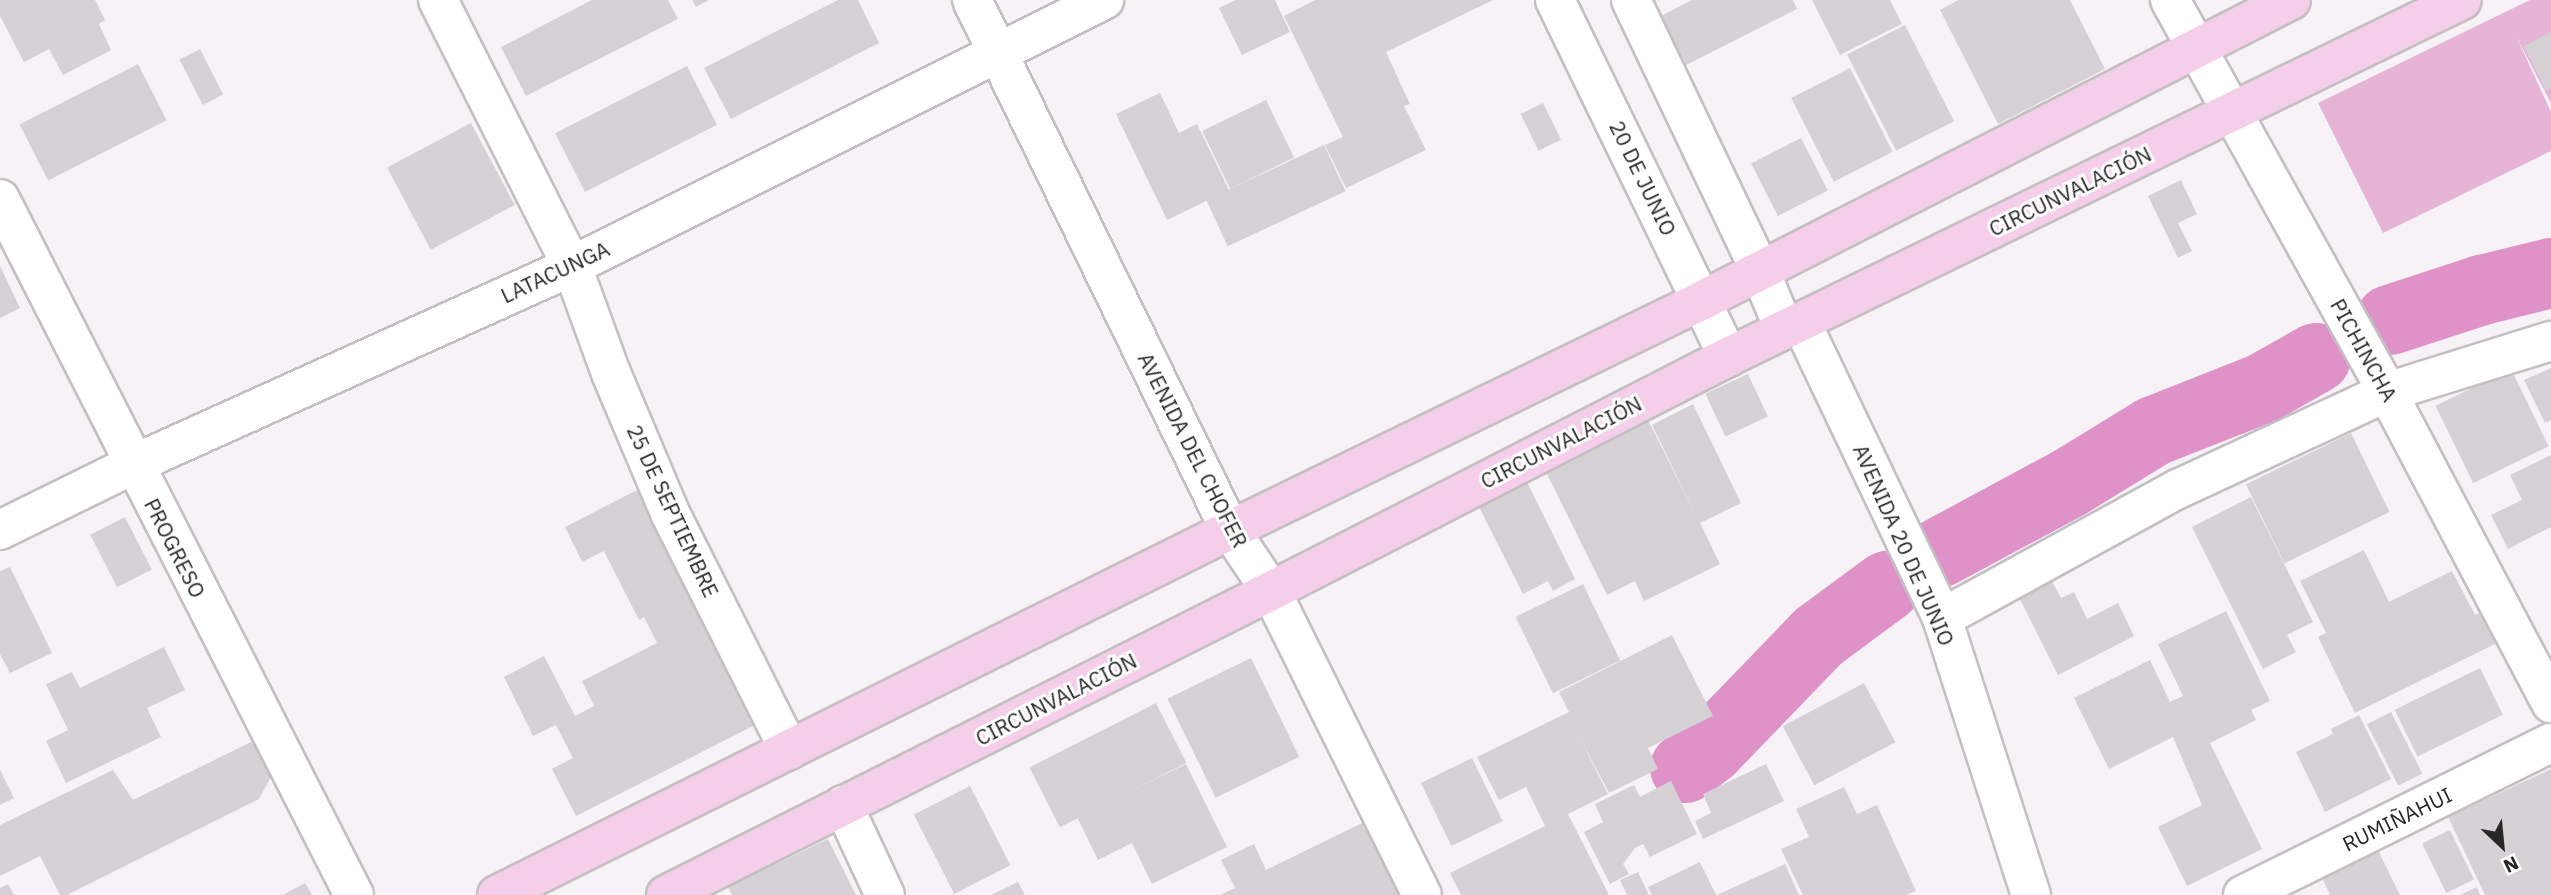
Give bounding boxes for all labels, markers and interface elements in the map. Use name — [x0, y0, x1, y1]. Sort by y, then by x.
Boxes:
street label: 20 DE JUNIO — [1604, 117, 1682, 239]
street label: CIRCUNVALACIÓN — [1985, 141, 2155, 241]
street label: LATACUNGA — [497, 236, 613, 308]
street label: PICHINCHA — [2325, 294, 2403, 406]
street label: AVENIDA DEL CHOFER — [1133, 348, 1253, 552]
street label: CIRCUNVALACIÓN — [1476, 391, 1646, 493]
street label: 25 DE SEPTIEMBRE — [622, 421, 724, 601]
street label: AVENIDA 20 DE JUNIO — [1848, 440, 1960, 650]
street label: PROGRESO — [139, 494, 211, 602]
street label: CIRCUNVALACIÓN — [971, 648, 1141, 750]
street label: RUMIÑAHUI — [2338, 782, 2456, 856]
north arrow — [2467, 811, 2537, 881]
text: N — [2500, 851, 2523, 879]

